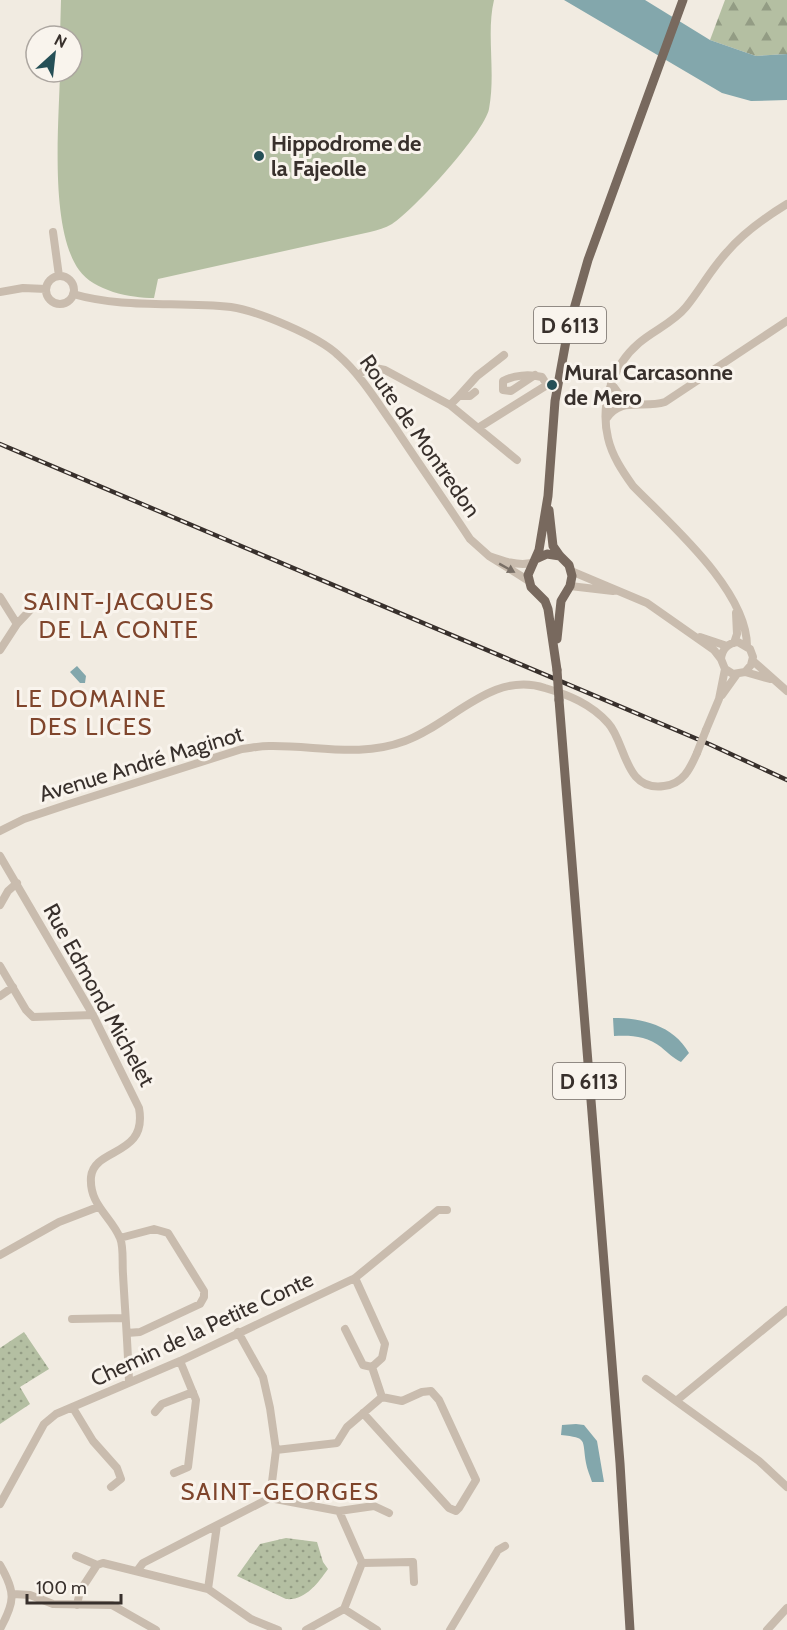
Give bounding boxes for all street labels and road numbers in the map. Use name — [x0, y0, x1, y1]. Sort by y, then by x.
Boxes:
road number: D 6113 — [534, 307, 606, 343]
street label: Route de Montredon — [354, 350, 486, 522]
street label: Avenue André Maginot — [36, 720, 247, 808]
street label: Rue Edmond Michelet — [38, 899, 161, 1092]
road number: D 6113 — [553, 1063, 625, 1099]
street label: Chemin de la Petite Conte — [86, 1266, 318, 1392]

